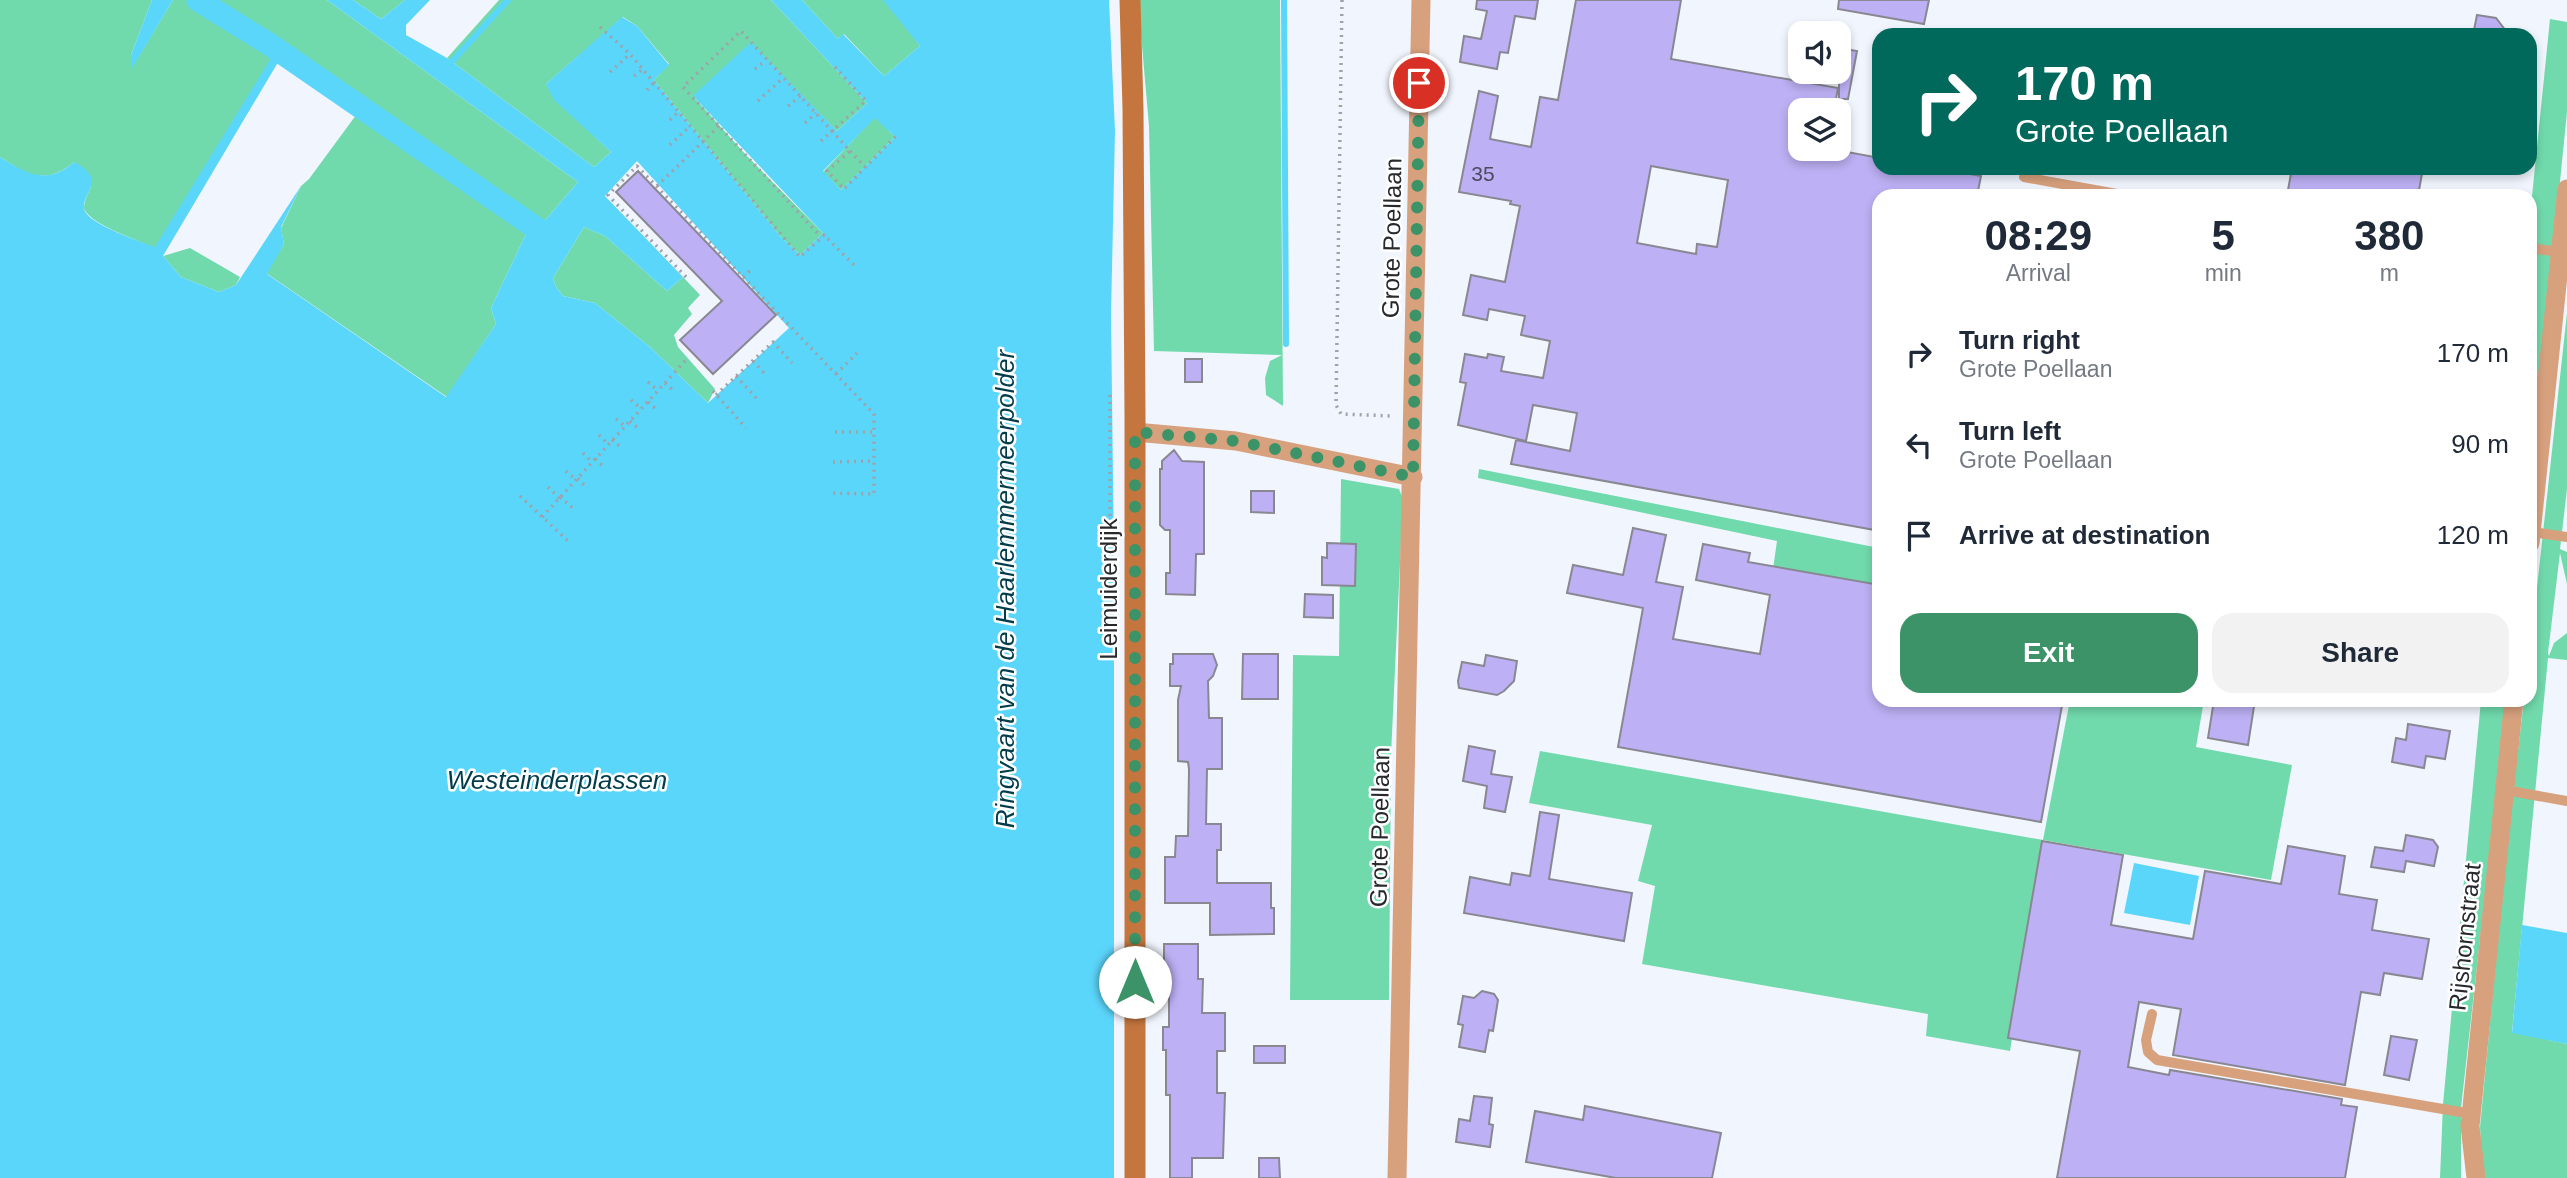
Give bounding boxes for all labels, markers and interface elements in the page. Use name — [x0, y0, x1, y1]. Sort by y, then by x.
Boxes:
map controls — [1788, 21, 1851, 161]
button: sound — [1788, 21, 1851, 84]
pin — [1389, 53, 1449, 113]
icon: right — [1900, 56, 1991, 147]
text: 170 m — [2015, 56, 2154, 110]
icon: arrive — [1400, 64, 1438, 102]
button: layers — [1788, 98, 1851, 161]
text: Grote Poellaan — [2015, 113, 2228, 149]
street label: Grote Poellaan — [1377, 158, 1406, 318]
house number: 35 — [1471, 162, 1495, 185]
text: 08:29 — [1985, 212, 2092, 259]
text: 5 — [2211, 212, 2235, 259]
text: 380 — [2354, 212, 2424, 259]
text: Arrival — [2006, 260, 2071, 286]
text: min — [2205, 260, 2242, 286]
text: m — [2380, 260, 2399, 286]
text: Turn right — [1959, 325, 2080, 355]
icon: right — [1900, 335, 1938, 373]
text: 170 m — [2437, 338, 2509, 368]
water label: Ringvaart van de Haarlemmermeerpolder — [990, 349, 1020, 828]
text: Grote Poellaan — [1959, 356, 2112, 382]
text: Turn left — [1959, 416, 2061, 446]
icon: left — [1900, 426, 1938, 464]
text: 90 m — [2451, 429, 2509, 459]
text: Grote Poellaan — [1959, 447, 2112, 473]
street label: Leimuiderdijk — [1095, 517, 1122, 660]
icon: arrive — [1900, 517, 1938, 555]
text: Arrive at destination — [1959, 520, 2210, 550]
text: 120 m — [2437, 520, 2509, 550]
button: Exit — [1900, 613, 2198, 693]
button: Share — [2212, 613, 2509, 693]
street label: Grote Poellaan — [1365, 747, 1394, 907]
water label: Westeinderplassen — [447, 765, 667, 795]
street label: Rijshornstraat — [2443, 862, 2486, 1012]
position arrow — [1098, 945, 1172, 1019]

